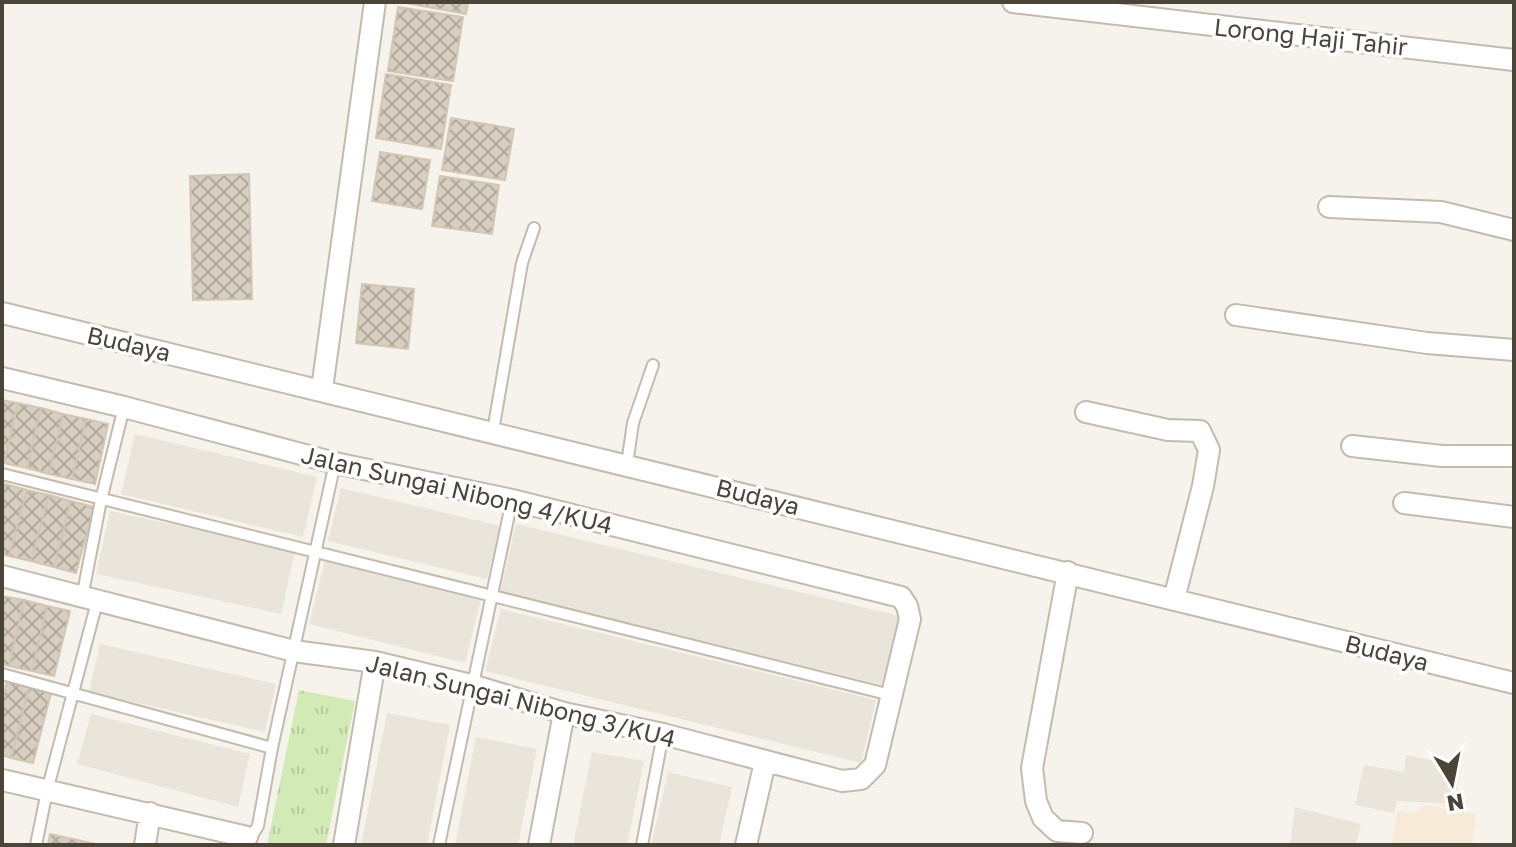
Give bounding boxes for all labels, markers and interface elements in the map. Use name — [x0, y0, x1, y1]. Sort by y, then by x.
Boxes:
street label: Lorong Haji Tahir — [1213, 11, 1409, 61]
street label: Budaya — [84, 319, 174, 367]
street label: Jalan Sungai Nibong 4/KU4 — [299, 439, 615, 539]
street label: Budaya — [713, 472, 803, 520]
street label: Budaya — [1342, 628, 1432, 676]
street label: Jalan Sungai Nibong 3/KU4 — [363, 647, 679, 753]
north arrow — [1412, 743, 1492, 823]
text: N — [1445, 788, 1466, 818]

